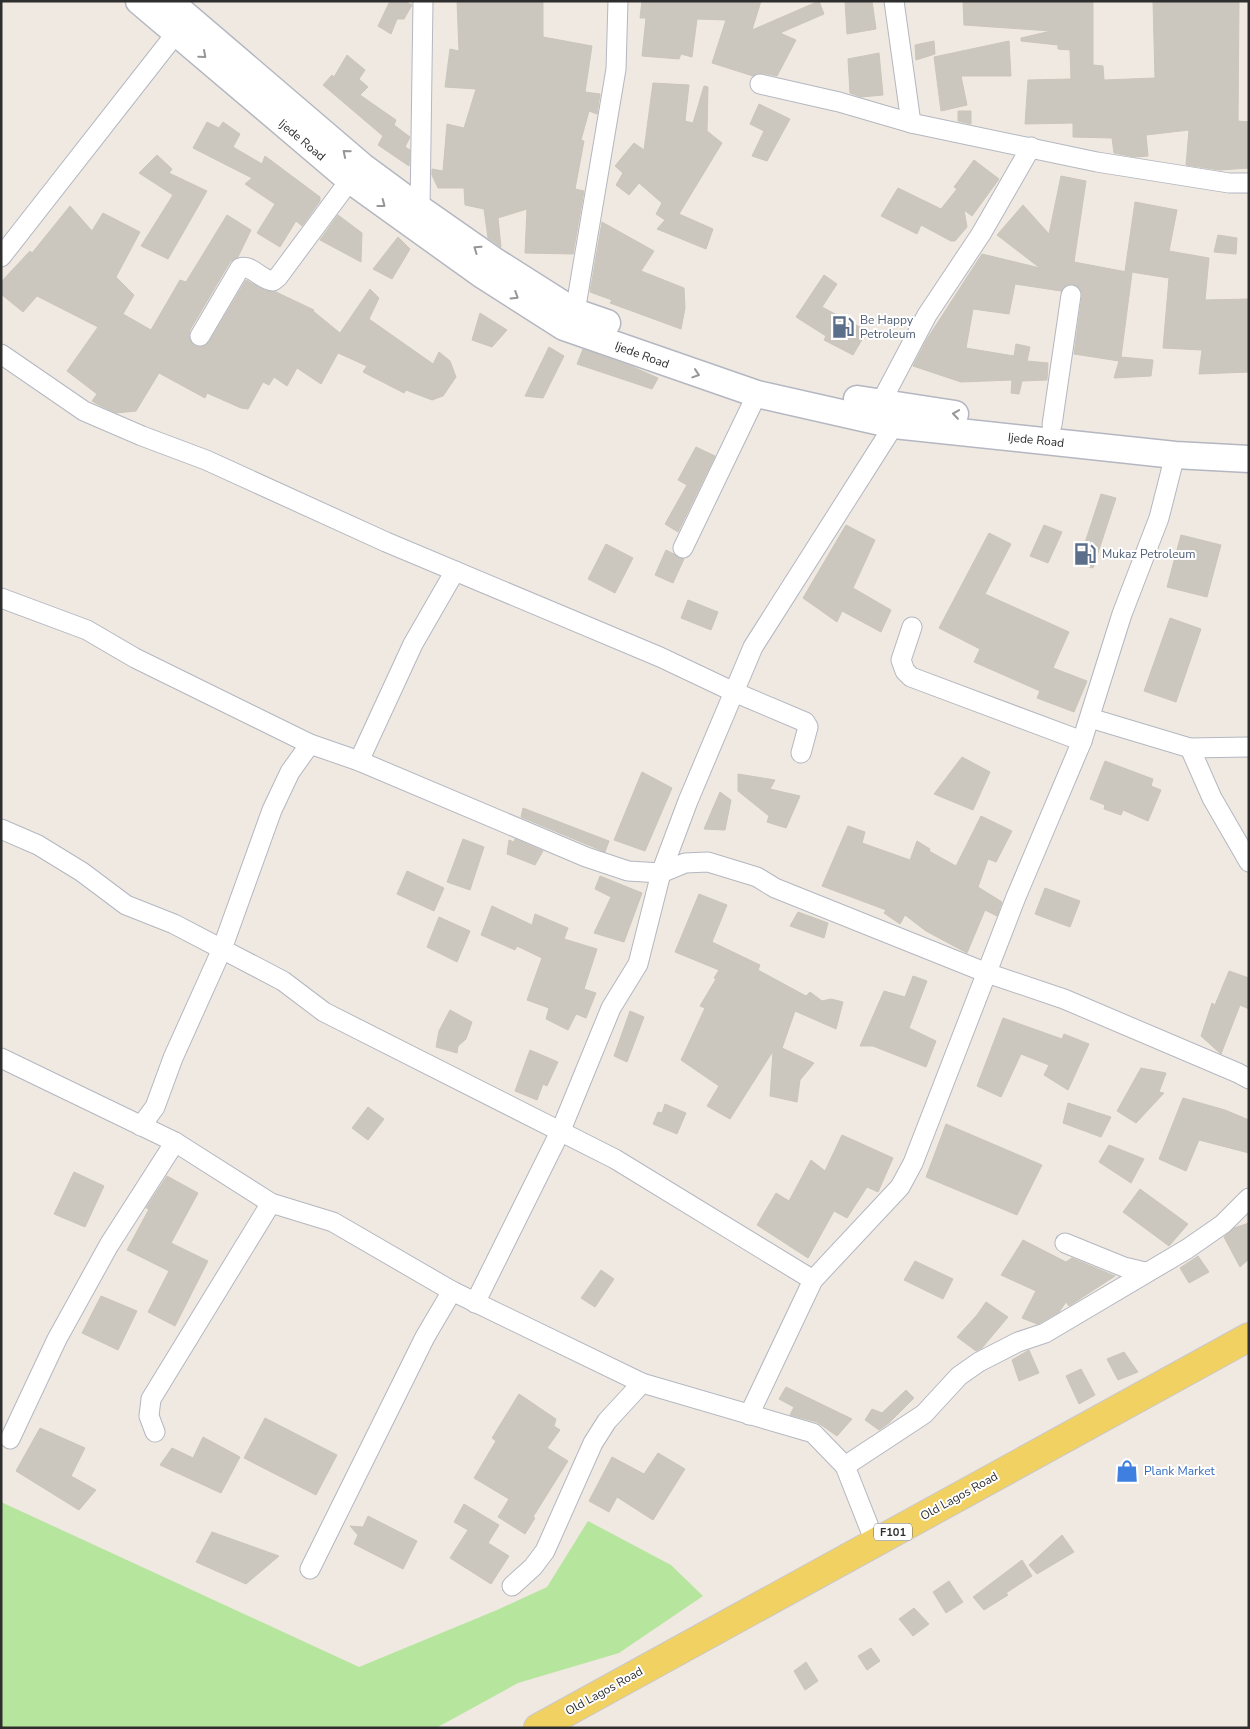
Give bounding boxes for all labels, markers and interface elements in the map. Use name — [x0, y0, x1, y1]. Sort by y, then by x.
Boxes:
one-way arrow — [198, 49, 207, 58]
street label: Ijede Road — [275, 116, 329, 164]
one-way arrow — [343, 149, 352, 158]
one-way arrow — [376, 198, 386, 207]
one-way arrow — [473, 246, 483, 255]
one-way arrow — [510, 290, 519, 299]
place label: Be Happy Petroleum — [860, 312, 916, 342]
fuel station icon: Be Happy Petroleum — [830, 314, 856, 340]
street label: Ijede Road — [613, 338, 671, 372]
one-way arrow — [691, 368, 700, 378]
one-way arrow — [952, 409, 960, 420]
street label: Ijede Road — [1007, 429, 1065, 451]
fuel station icon: Mukaz Petroleum — [1072, 541, 1098, 567]
place label: Mukaz Petroleum — [1102, 546, 1196, 562]
shop icon: Plank Market — [1114, 1458, 1140, 1484]
place label: Plank Market — [1144, 1463, 1216, 1479]
street label: Old Lagos Road — [917, 1468, 1001, 1524]
road number: F101 — [874, 1524, 912, 1540]
street label: Old Lagos Road — [562, 1663, 646, 1719]

